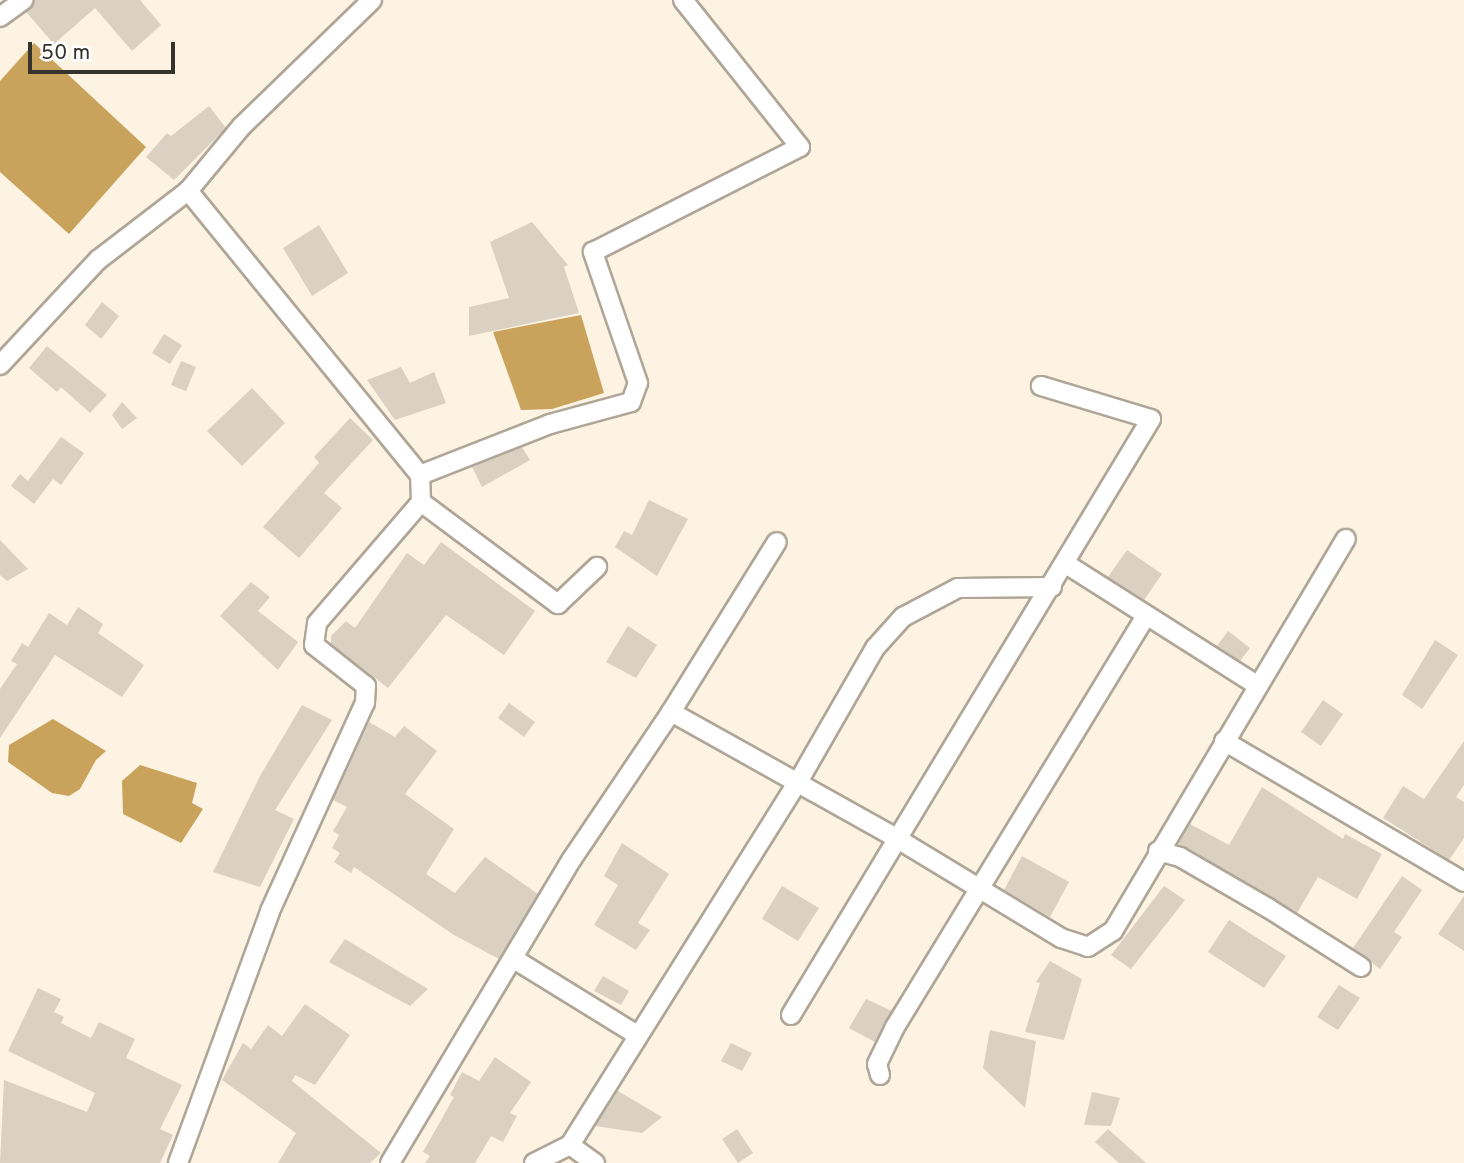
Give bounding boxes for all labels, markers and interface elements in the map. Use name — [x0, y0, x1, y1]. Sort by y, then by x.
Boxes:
scale bar — [32, 28, 178, 72]
text: 50 m — [41, 40, 90, 67]

